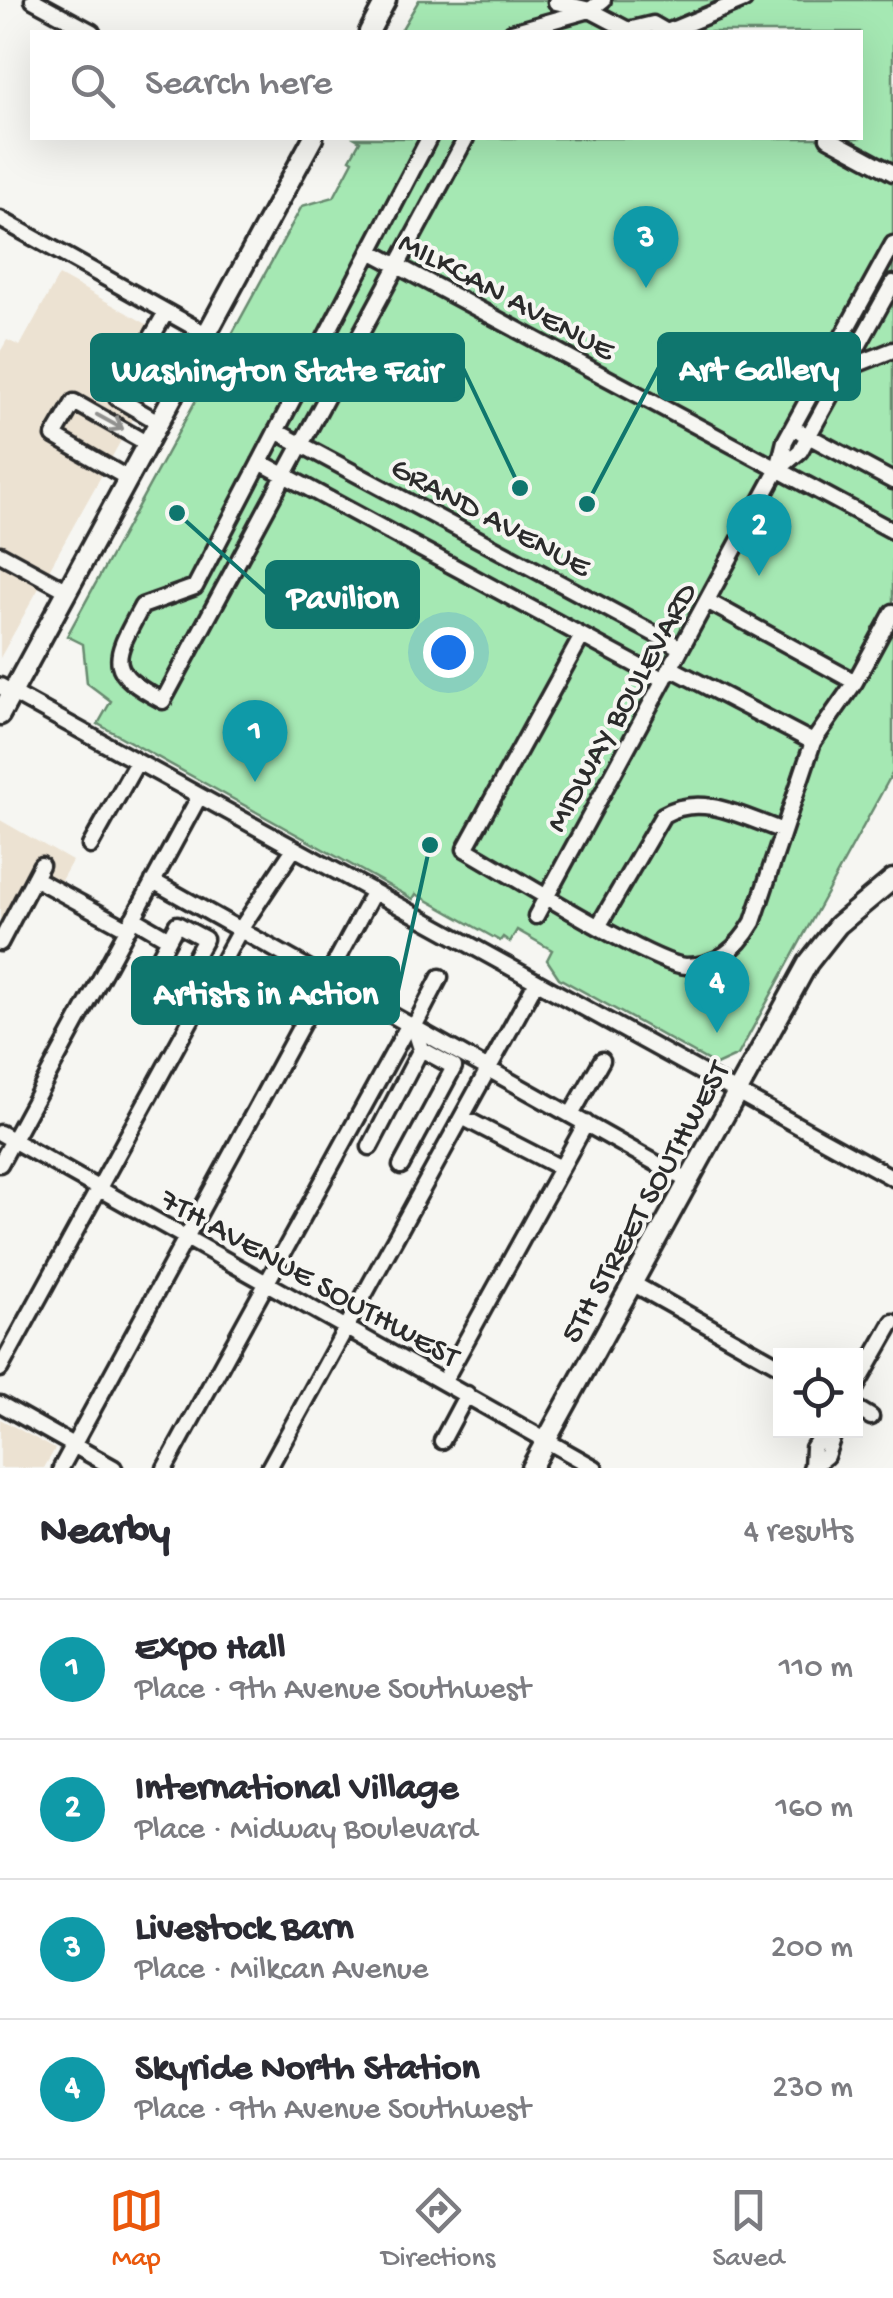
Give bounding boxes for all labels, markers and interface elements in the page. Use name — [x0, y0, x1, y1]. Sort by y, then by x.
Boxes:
search box — [30, 30, 863, 140]
icon: search — [65, 58, 120, 113]
text: Search here — [145, 63, 332, 107]
pin: 3 — [614, 206, 678, 288]
street label: MILKCAN AVENUE — [391, 225, 621, 372]
callout: Art Gallery — [659, 334, 859, 399]
callout: Washington State Fair — [92, 335, 463, 400]
text: Art Gallery — [678, 352, 840, 393]
text: Washington State Fair — [112, 353, 446, 394]
one-way arrow — [95, 412, 124, 432]
street label: GRAND AVENUE — [383, 451, 597, 589]
pin: 2 — [726, 494, 792, 576]
callout: Pavilion — [267, 562, 418, 627]
street label: MIDWAY BOULEVARD — [539, 577, 708, 840]
text: Pavilion — [285, 580, 399, 621]
your location — [423, 627, 474, 678]
pin: 1 — [222, 700, 288, 782]
pin: 4 — [684, 950, 750, 1033]
callout: Artists in Action — [133, 958, 398, 1023]
text: Artists in Action — [153, 976, 379, 1017]
street label: 5TH STREET SOUTHWEST — [554, 1054, 741, 1351]
street label: 7TH AVENUE SOUTHWEST — [152, 1182, 466, 1379]
map controls — [773, 1348, 863, 1438]
button: locate — [773, 1348, 863, 1438]
text: Nearby — [40, 1509, 170, 1558]
text: 4 results — [744, 1514, 853, 1552]
text: Expo Hall — [135, 1628, 286, 1672]
text: 1 — [66, 1650, 79, 1688]
text: 110 m — [779, 1650, 853, 1688]
text: Place · 9th Avenue Southwest — [135, 1672, 531, 1710]
text: International Village — [135, 1768, 458, 1812]
text: 2 — [65, 1790, 80, 1828]
text: 160 m — [775, 1790, 853, 1828]
text: Place · Midway Boulevard — [135, 1812, 477, 1850]
text: Livestock Barn — [135, 1908, 354, 1952]
text: 3 — [64, 1930, 81, 1968]
text: 200 m — [771, 1930, 853, 1968]
text: Place · Milkcan Avenue — [135, 1952, 428, 1990]
text: Skyride North Station — [135, 2048, 480, 2092]
text: 4 — [65, 2070, 80, 2108]
text: 230 m — [772, 2070, 853, 2108]
text: Place · 9th Avenue Southwest — [135, 2092, 531, 2130]
tab: Map — [109, 2183, 164, 2276]
tab: Directions — [381, 2183, 495, 2276]
tab: Saved — [712, 2183, 784, 2276]

